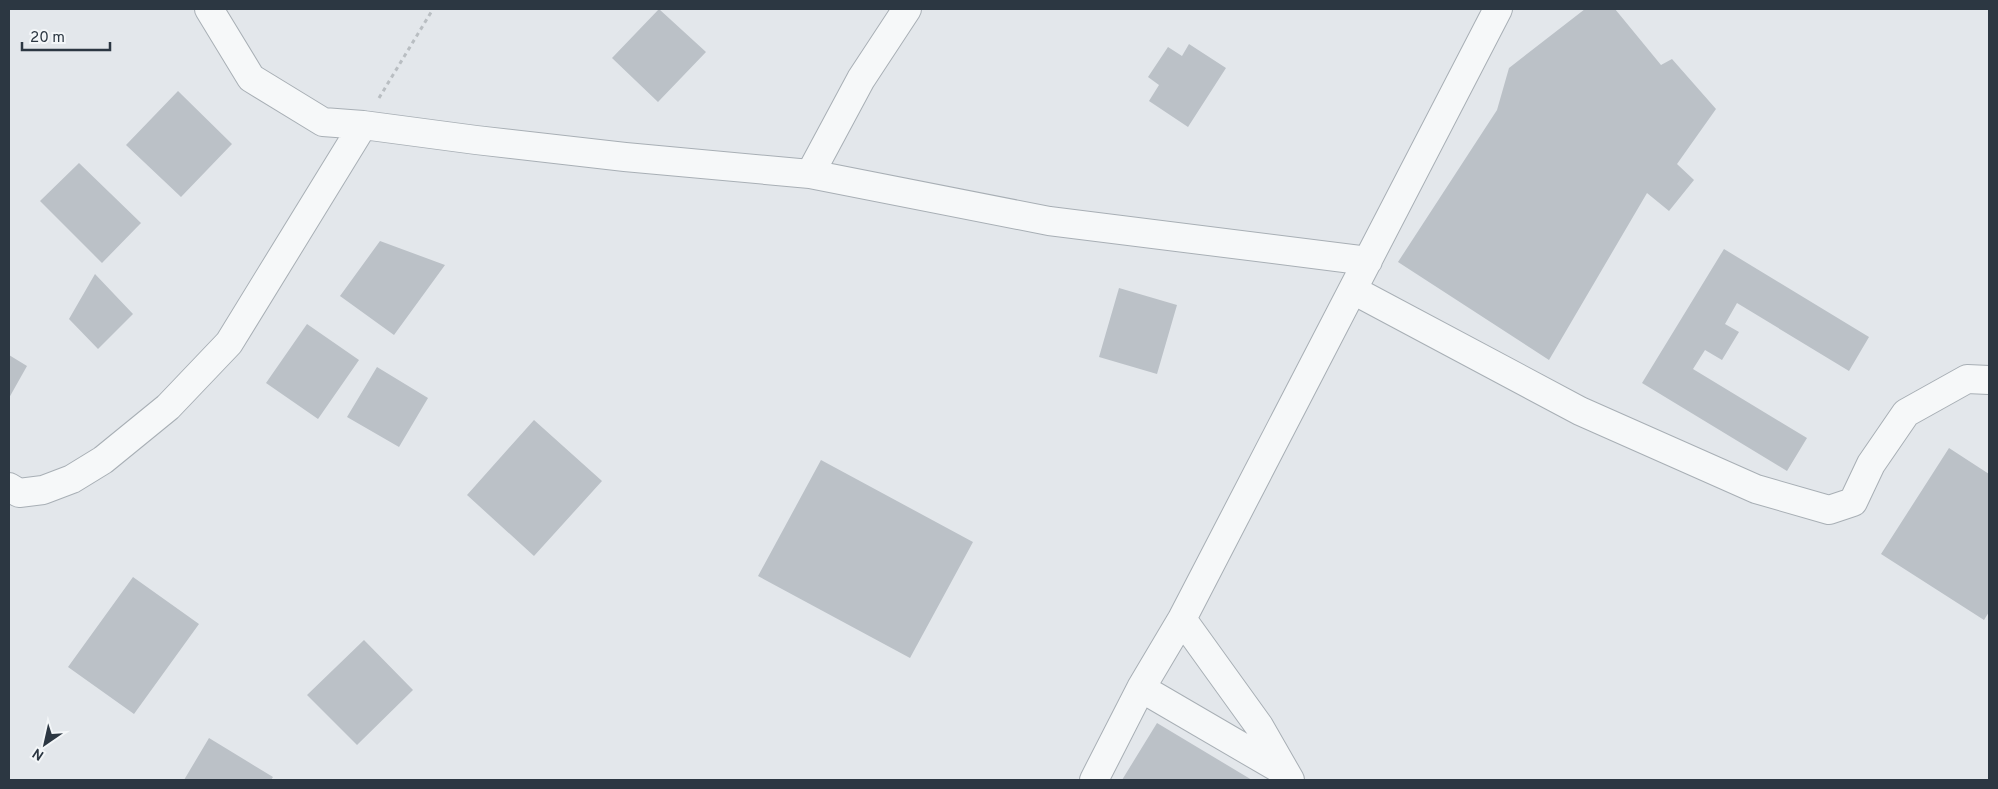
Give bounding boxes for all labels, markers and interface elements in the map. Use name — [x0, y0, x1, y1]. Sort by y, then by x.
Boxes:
scale bar — [22, 20, 110, 52]
text: 20 m — [30, 29, 65, 48]
north arrow — [20, 719, 70, 769]
text: N — [30, 744, 47, 763]

